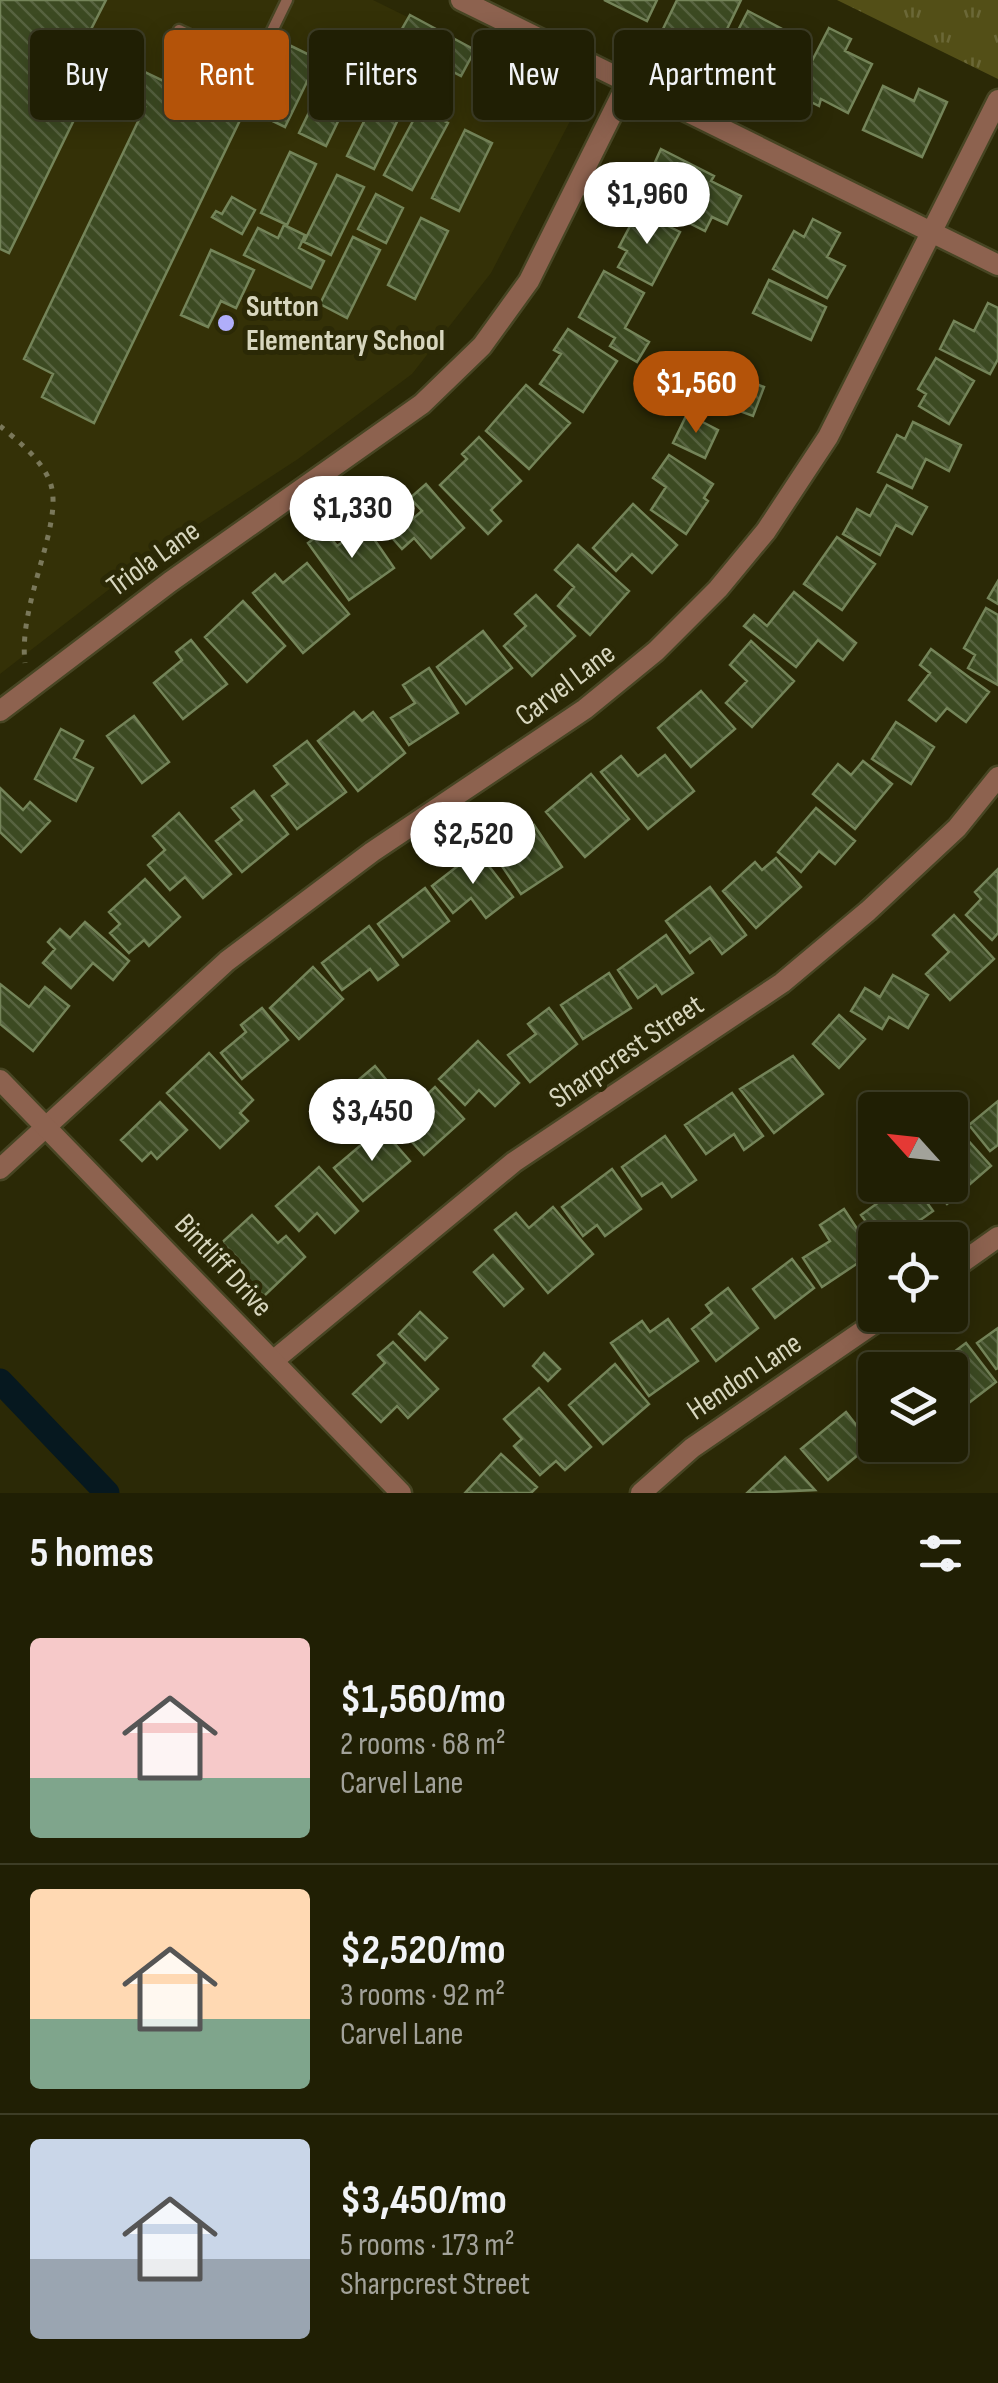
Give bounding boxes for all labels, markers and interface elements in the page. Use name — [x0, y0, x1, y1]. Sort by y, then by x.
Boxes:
chip: Buy — [30, 30, 144, 120]
chip: Rent — [164, 30, 289, 120]
chip: Filters — [309, 30, 453, 120]
chip: New — [473, 30, 594, 120]
chip: Apartment — [614, 30, 811, 120]
pin: $1,960 — [566, 162, 728, 247]
text: $1,960 — [606, 175, 688, 214]
place label: Sutton Elementary School — [246, 289, 445, 359]
marker: Sutton Elementary School — [215, 312, 237, 334]
pin: $1,560 — [615, 351, 777, 436]
text: $1,560 — [655, 364, 737, 403]
pin: $1,330 — [271, 476, 433, 561]
text: $1,330 — [312, 489, 392, 528]
street label: Triola Lane — [100, 513, 207, 605]
street label: Carvel Lane — [509, 636, 623, 734]
pin: $2,520 — [392, 802, 554, 887]
text: $2,520 — [432, 815, 514, 854]
street label: Sharpcrest Street — [543, 987, 711, 1117]
pin: $3,450 — [291, 1079, 453, 1164]
text: $3,450 — [331, 1092, 413, 1131]
north arrow — [858, 1092, 968, 1202]
map controls — [858, 1092, 968, 1462]
street label: Bintliff Drive — [167, 1207, 280, 1325]
button: locate — [858, 1222, 968, 1332]
street label: Hendon Lane — [680, 1325, 809, 1428]
button: layers — [858, 1352, 968, 1462]
icon: filters — [913, 1526, 968, 1581]
text: 5 homes — [30, 1528, 154, 1579]
text: $1,560/mo — [340, 1674, 506, 1725]
icon: home — [110, 1678, 230, 1798]
text: 2 rooms · 68 m² — [340, 1725, 506, 1764]
text: Carvel Lane — [340, 1764, 464, 1803]
text: $2,520/mo — [340, 1925, 505, 1976]
icon: home — [110, 1929, 230, 2049]
text: 3 rooms · 92 m² — [340, 1976, 505, 2015]
text: Carvel Lane — [340, 2015, 464, 2054]
text: $3,450/mo — [340, 2175, 507, 2226]
icon: home — [110, 2179, 230, 2299]
text: 5 rooms · 173 m² — [340, 2226, 515, 2265]
text: Sharpcrest Street — [340, 2265, 530, 2304]

